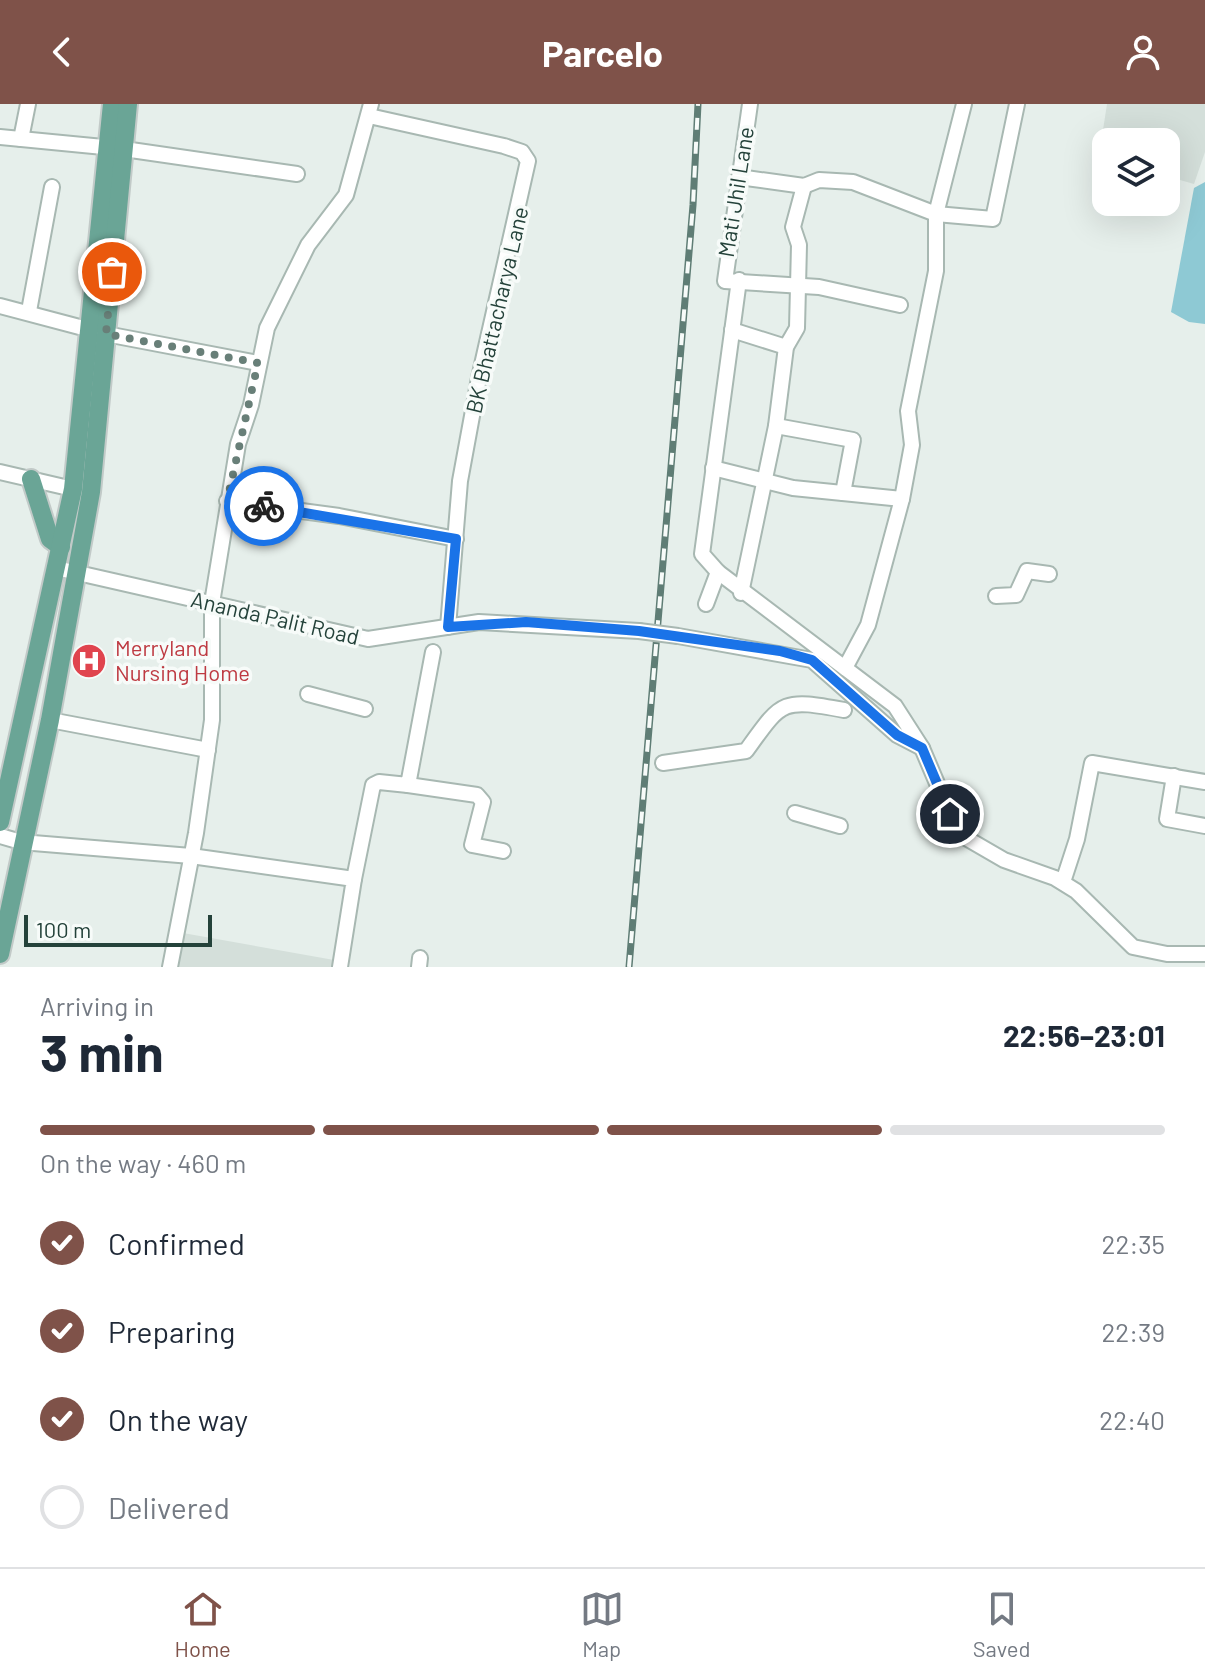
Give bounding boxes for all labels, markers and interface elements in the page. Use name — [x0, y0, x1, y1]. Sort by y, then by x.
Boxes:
icon: back — [40, 30, 84, 74]
icon: person — [1121, 30, 1165, 74]
text: Parcelo — [542, 31, 663, 74]
street label: Mati Jhil Lane — [712, 125, 758, 259]
map controls — [1092, 128, 1180, 216]
button: layers — [1092, 128, 1180, 216]
street label: BK Bhattacharya Lane — [460, 204, 532, 416]
pin — [78, 238, 146, 306]
icon: bag — [90, 250, 134, 294]
courier — [224, 466, 304, 546]
icon: bike — [242, 484, 286, 528]
street label: Ananda Palit Road — [189, 585, 362, 649]
place label: Merryland Nursing Home — [115, 634, 250, 685]
hospital icon: Merryland Nursing Home — [70, 642, 108, 680]
pin — [916, 780, 984, 848]
icon: home — [928, 792, 972, 836]
scale bar — [24, 911, 212, 947]
text: 100 m — [36, 916, 91, 942]
text: Arriving in — [40, 990, 154, 1021]
text: 22:56–23:01 — [1003, 1017, 1165, 1053]
text: 3 min — [40, 1020, 164, 1082]
text: On the way · 460 m — [40, 1147, 246, 1178]
icon: check — [40, 1221, 84, 1265]
text: Confirmed — [108, 1225, 245, 1261]
text: 22:35 — [1102, 1228, 1165, 1259]
icon: check — [40, 1309, 84, 1353]
text: Preparing — [108, 1313, 235, 1349]
text: 22:39 — [1101, 1316, 1165, 1347]
icon: check — [40, 1397, 84, 1441]
text: On the way — [108, 1401, 248, 1437]
text: 22:40 — [1099, 1404, 1165, 1435]
text: Delivered — [108, 1489, 230, 1525]
tab: Home — [175, 1587, 231, 1661]
tab: Map — [580, 1587, 624, 1661]
tab: Saved — [973, 1587, 1030, 1661]

